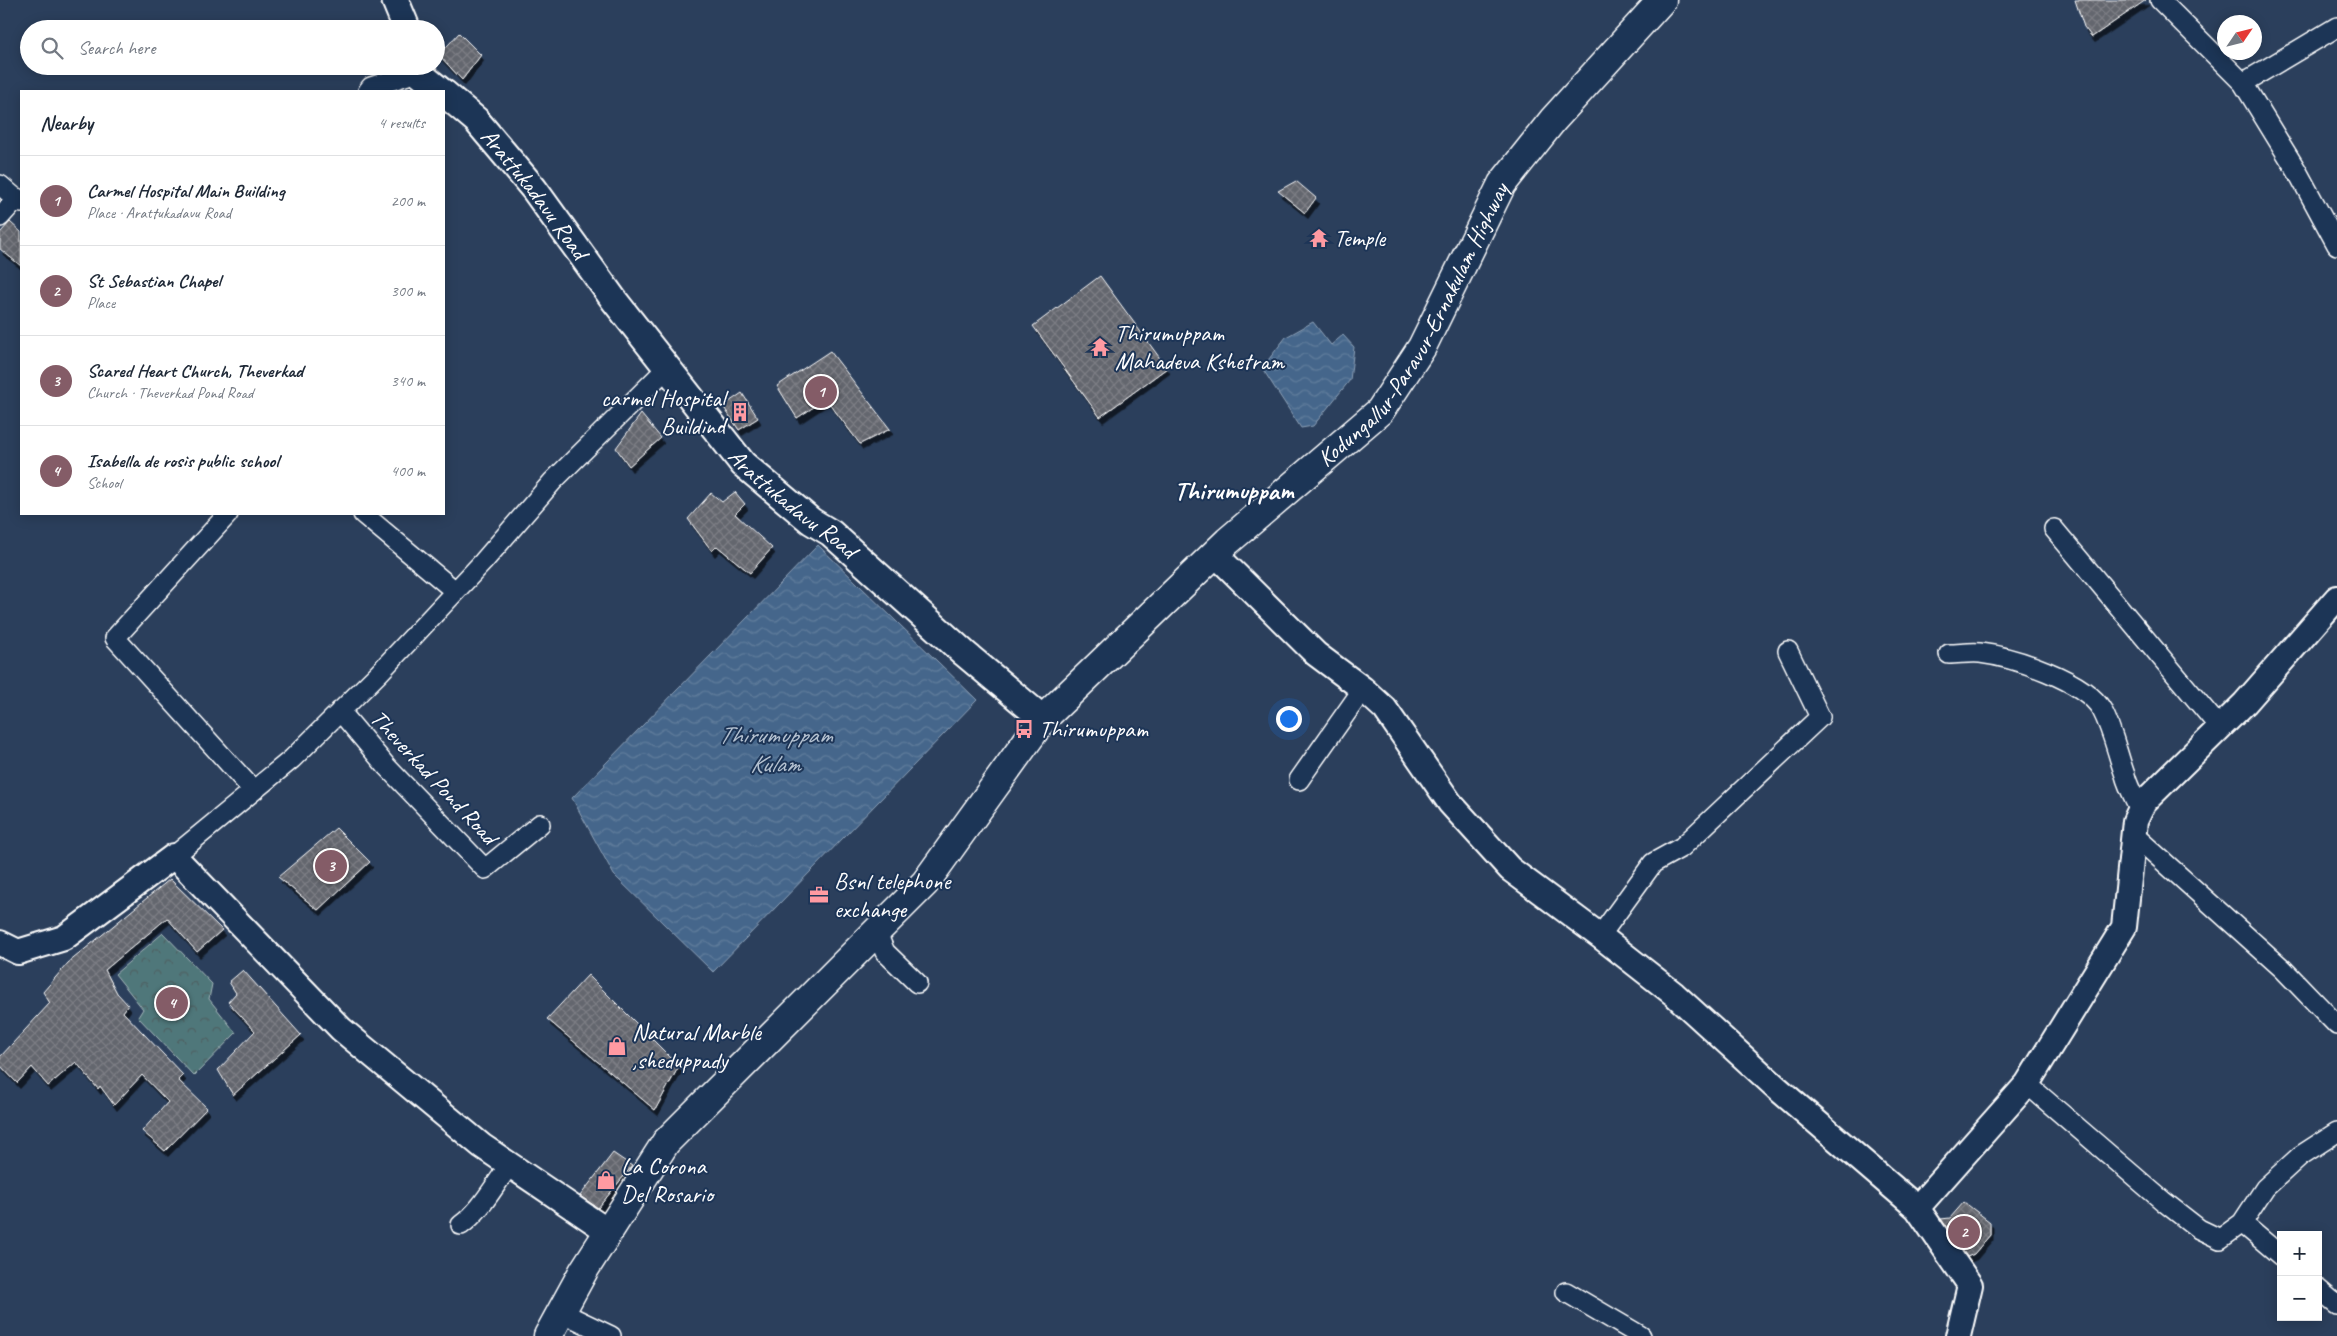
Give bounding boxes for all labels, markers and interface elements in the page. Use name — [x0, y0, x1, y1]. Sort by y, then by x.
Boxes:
north arrow — [2217, 15, 2262, 60]
search box — [20, 20, 445, 75]
icon: search — [38, 34, 66, 62]
text: Search here — [78, 36, 155, 60]
text: Nearby — [40, 110, 93, 136]
text: 4 results — [378, 113, 425, 133]
street label: Arattukadavu Road — [474, 122, 597, 268]
street label: Kodungallur-Paravur-Ernakulam Highway — [1311, 176, 1516, 473]
text: Carmel Hospital Main Building — [87, 179, 285, 203]
text: 1 — [52, 191, 60, 211]
text: 200 m — [391, 191, 425, 211]
text: Place · Arattukadavu Road — [87, 203, 231, 223]
place label: Temple — [1334, 223, 1387, 253]
temple icon: Temple — [1308, 227, 1330, 249]
text: St Sebastian Chapel — [87, 269, 221, 293]
text: 2 — [52, 281, 60, 301]
text: 300 m — [391, 281, 425, 301]
text: Place — [87, 293, 115, 313]
place label: Thirumuppam Mahadeva Kshetram — [1115, 318, 1285, 376]
temple icon: Thirumuppam Mahadeva Kshetram — [1089, 336, 1111, 358]
text: Scared Heart Church, Theverkad — [87, 359, 303, 383]
text: 3 — [52, 371, 60, 391]
text: 340 m — [391, 371, 425, 391]
pin: 1 — [805, 373, 837, 411]
text: Church · Theverkad Pond Road — [87, 383, 253, 403]
place label: carmel Hospital Buildind — [601, 383, 729, 441]
building icon: carmel Hospital Buildind — [729, 401, 751, 423]
street label: Arattukadavu Road — [722, 443, 866, 567]
text: Isabella de rosis public school — [87, 449, 279, 473]
text: 4 — [52, 461, 60, 481]
text: 400 m — [391, 461, 425, 481]
text: School — [87, 473, 121, 493]
district label: Thirumuppam — [1174, 474, 1295, 507]
street label: Theverkad Pond Road — [364, 703, 506, 853]
your location — [1276, 706, 1302, 732]
place label: Thirumuppam — [1039, 714, 1149, 744]
bus stop icon: Thirumuppam — [1013, 718, 1035, 740]
water label: Thirumuppam Kulam — [718, 719, 834, 780]
pin: 3 — [315, 847, 347, 885]
place label: Bsnl telephone exchange — [834, 866, 952, 924]
office icon: Bsnl telephone exchange — [808, 884, 830, 906]
pin: 4 — [156, 984, 188, 1022]
place label: Natural Marble ,sheduppady — [632, 1017, 763, 1075]
shop icon: Natural Marble ,sheduppady — [606, 1035, 628, 1057]
place label: La Corona Del Rosario — [621, 1151, 716, 1209]
shop icon: La Corona Del Rosario — [595, 1169, 617, 1191]
pin: 2 — [1948, 1213, 1980, 1251]
map controls — [2277, 1231, 2322, 1321]
button: + — [2277, 1231, 2322, 1276]
button: − — [2277, 1276, 2322, 1321]

